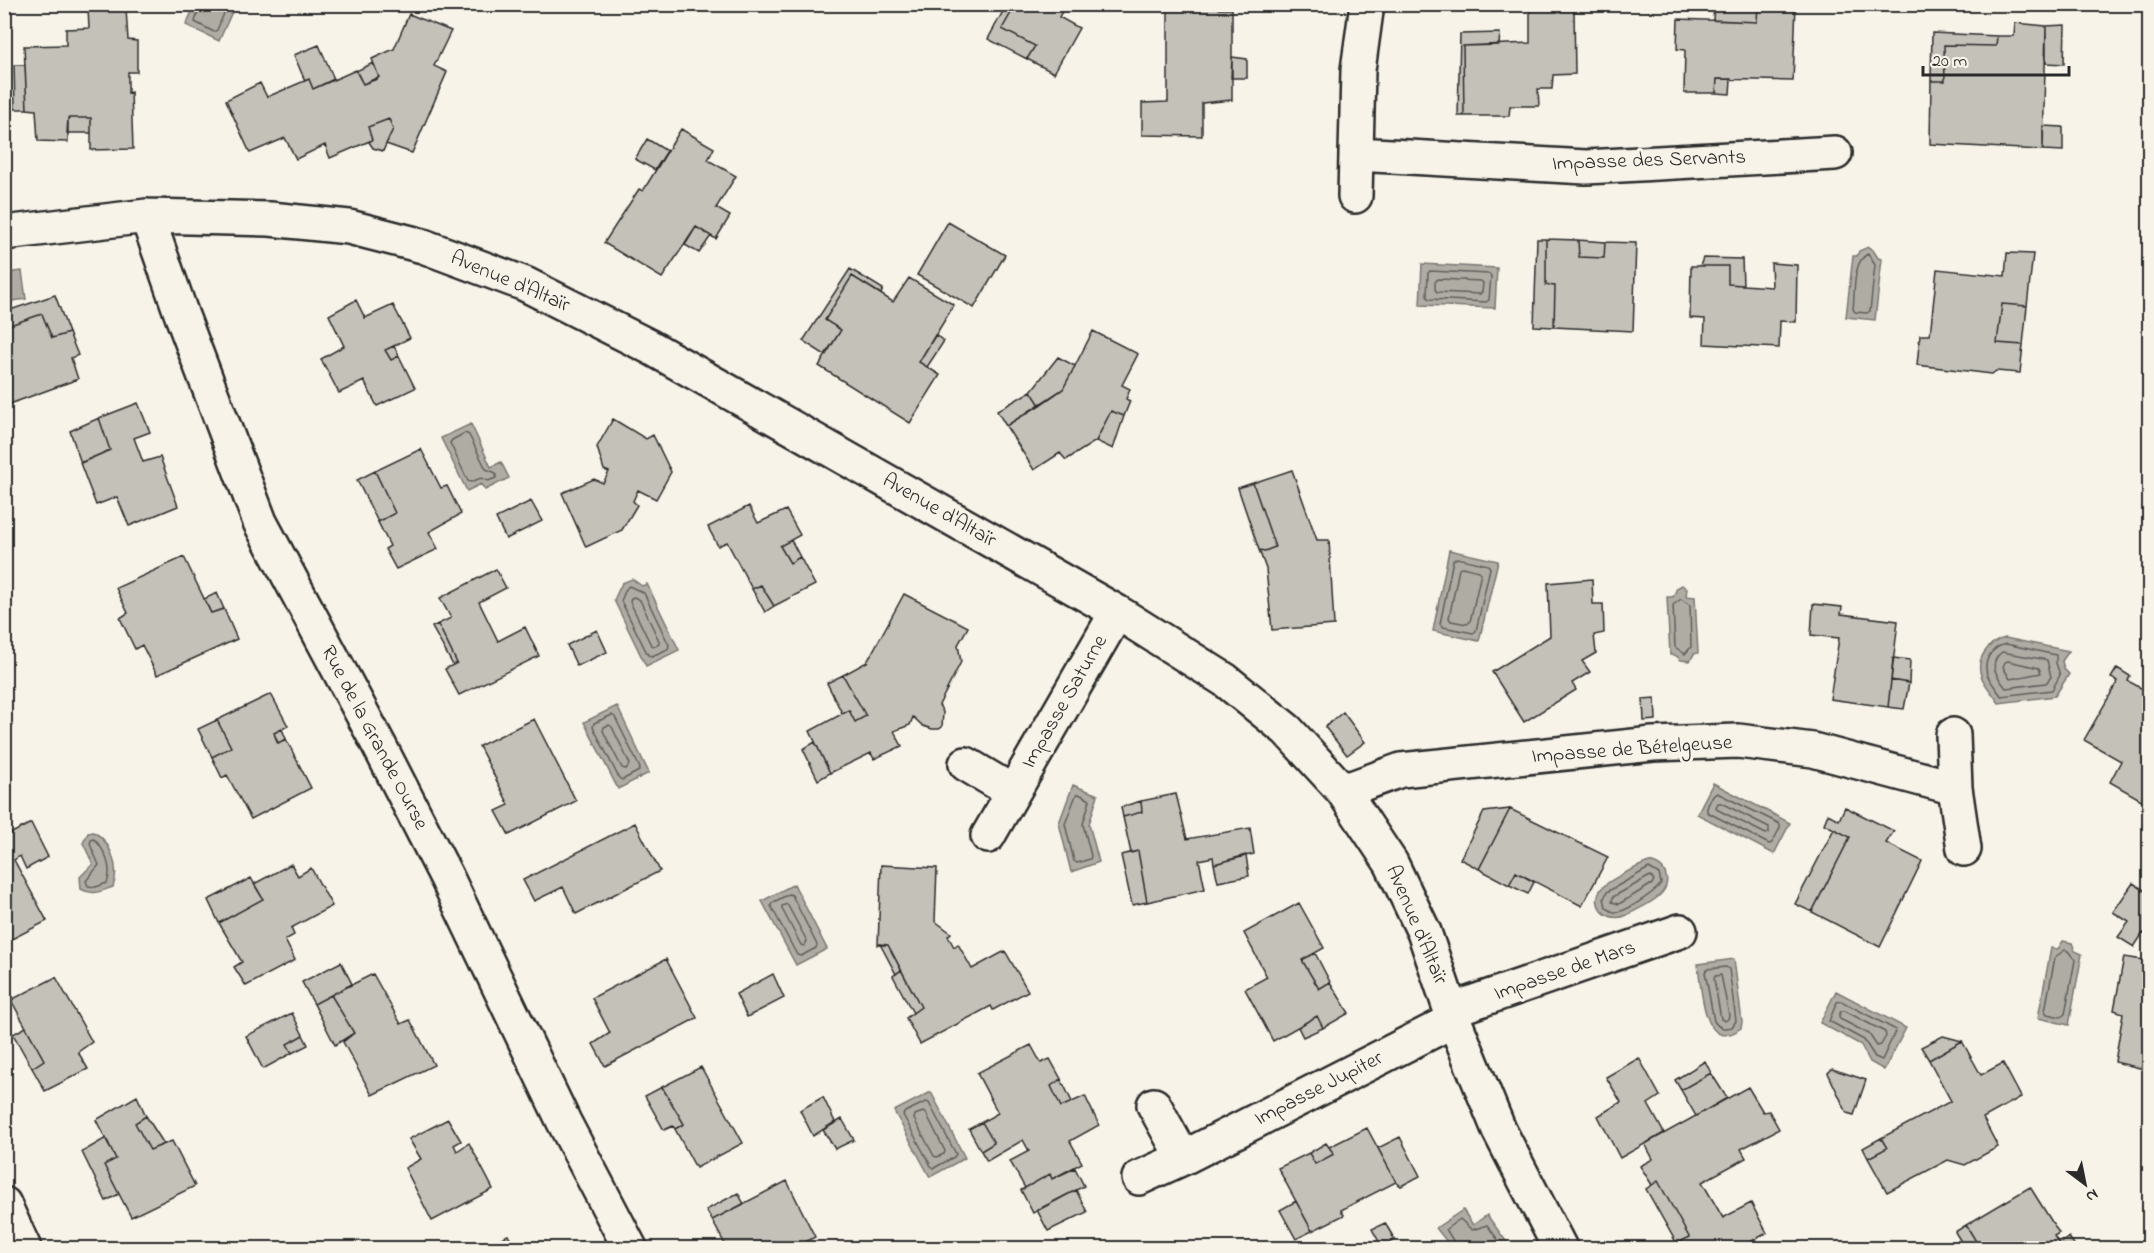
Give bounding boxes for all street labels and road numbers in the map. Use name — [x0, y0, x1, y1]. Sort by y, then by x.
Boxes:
street label: Impasse des Servants — [1551, 143, 1747, 179]
street label: Avenue d'Altaïr — [446, 243, 575, 321]
street label: Avenue d'Altaïr — [876, 466, 1002, 556]
street label: Impasse Saturne — [1014, 629, 1116, 775]
street label: Rue de la Grande Ourse — [313, 640, 436, 836]
street label: Impasse de Bételgeuse — [1531, 728, 1734, 774]
street label: Avenue d'Altaïr — [1377, 861, 1455, 990]
street label: Impasse de Mars — [1490, 933, 1640, 1009]
street label: Impasse Jupiter — [1250, 1044, 1389, 1134]

